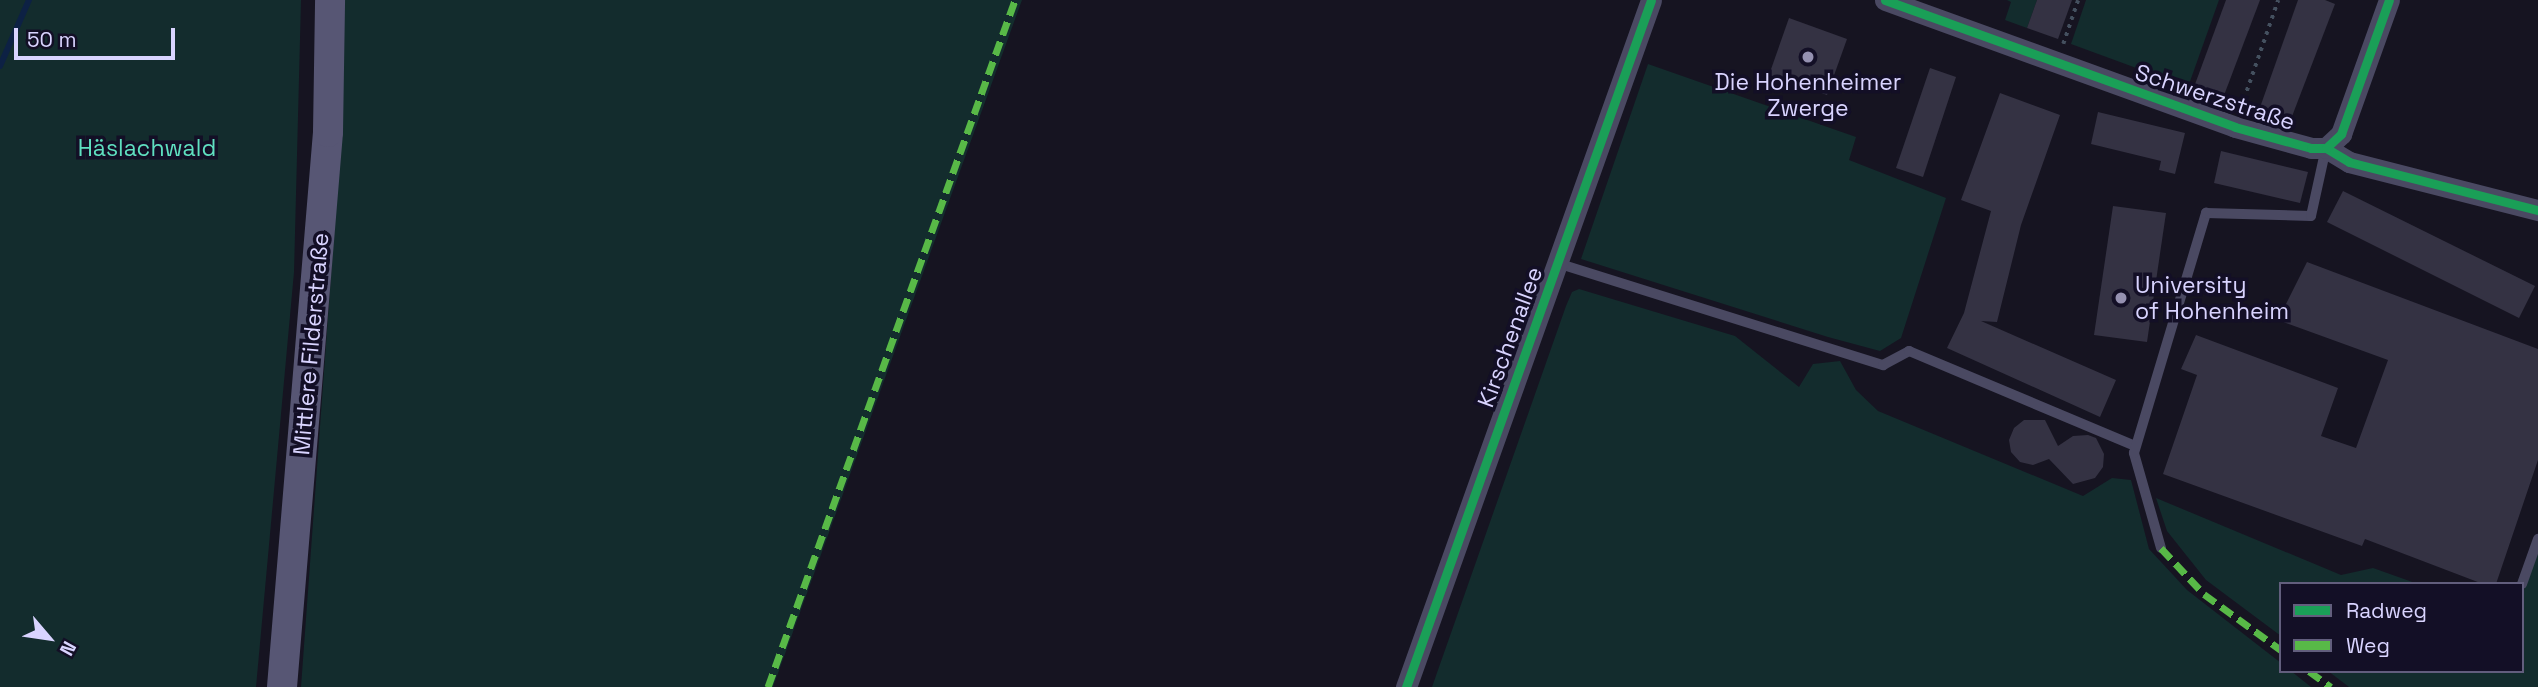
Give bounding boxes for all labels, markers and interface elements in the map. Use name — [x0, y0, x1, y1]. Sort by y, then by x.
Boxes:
scale bar — [18, 14, 178, 58]
text: 50 m — [27, 26, 77, 53]
marker: Die Hohenheimer Zwerge — [1800, 49, 1816, 65]
street label: Schwerzstraße — [2132, 58, 2298, 136]
place label: Die Hohenheimer Zwerge — [1715, 68, 1901, 122]
park label: Häslachwald — [78, 134, 216, 162]
street label: Mittlere Filderstraße — [288, 232, 334, 456]
street label: Kirschenallee — [1472, 263, 1548, 411]
place label: University of Hohenheim — [2135, 271, 2289, 325]
marker: University of Hohenheim — [2113, 290, 2129, 306]
legend — [2279, 582, 2524, 673]
text: Radweg — [2346, 597, 2427, 624]
north arrow — [14, 603, 84, 673]
text: Weg — [2346, 632, 2390, 659]
text: N — [54, 637, 82, 660]

